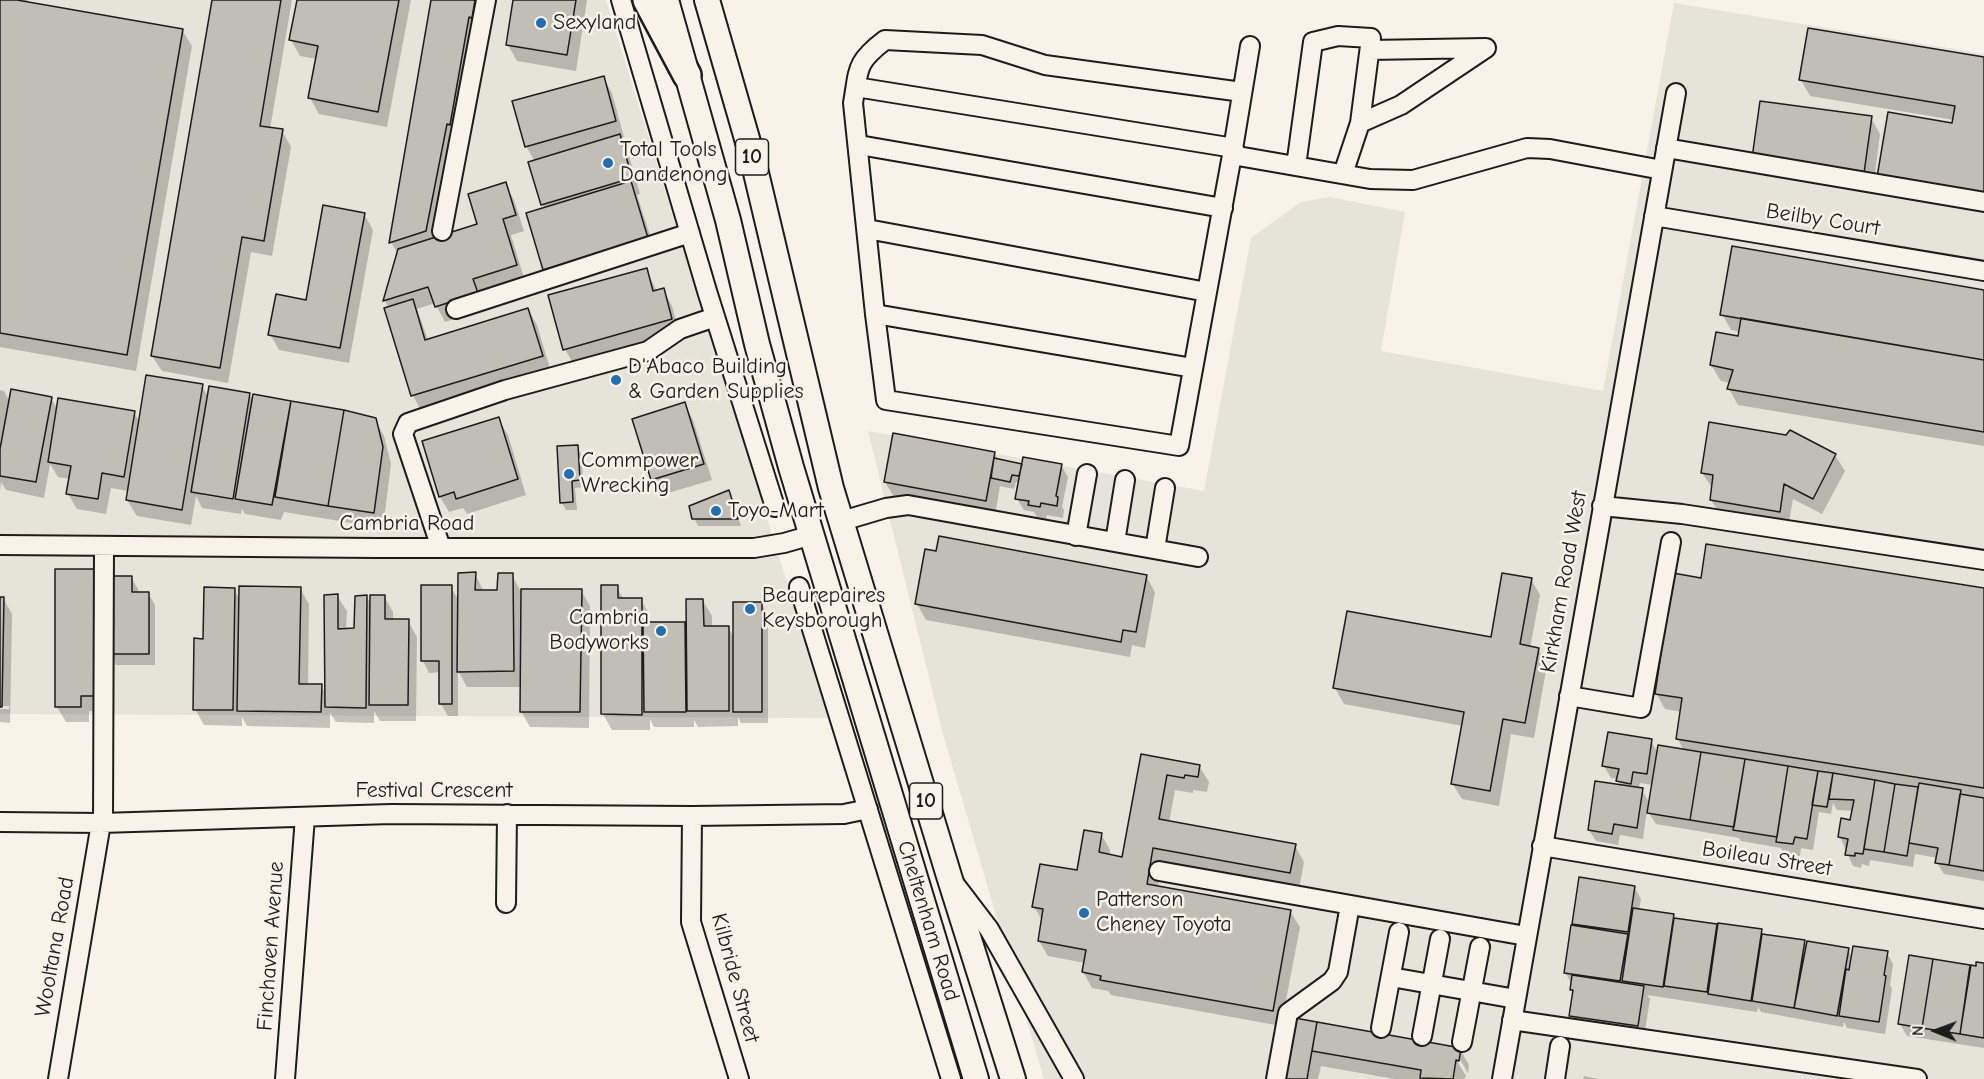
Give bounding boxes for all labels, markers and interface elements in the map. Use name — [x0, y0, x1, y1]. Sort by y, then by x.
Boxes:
place label: Sexyland — [553, 10, 636, 36]
marker: Sexyland — [534, 16, 548, 30]
place label: Total Tools Dandenong — [620, 137, 728, 188]
road number: 10 — [736, 139, 768, 175]
marker: Total Tools Dandenong — [601, 156, 615, 170]
street label: Beilby Court — [1764, 198, 1882, 242]
place label: D'Abaco Building & Garden Supplies — [628, 354, 804, 406]
marker: D'Abaco Building & Garden Supplies — [609, 373, 623, 387]
place label: Commpower Wrecking — [581, 448, 698, 500]
marker: Commpower Wrecking — [562, 467, 576, 481]
street label: Kirkham Road West — [1535, 489, 1593, 675]
place label: Toyo-Mart — [728, 498, 824, 524]
marker: Toyo-Mart — [709, 504, 723, 518]
street label: Cambria Road — [340, 511, 474, 537]
place label: Beaurepaires Keysborough — [762, 583, 885, 634]
marker: Beaurepaires Keysborough — [743, 602, 757, 616]
place label: Cambria Bodyworks — [549, 605, 649, 656]
marker: Cambria Bodyworks — [654, 624, 668, 638]
street label: Festival Crescent — [355, 778, 513, 804]
road number: 10 — [910, 783, 942, 819]
street label: Boileau Street — [1700, 836, 1834, 882]
street label: Cheltenham Road — [891, 838, 965, 1004]
street label: Finchaven Avenue — [252, 860, 290, 1032]
street label: Wooltana Road — [30, 875, 80, 1019]
place label: Patterson Cheney Toyota — [1096, 887, 1232, 938]
marker: Patterson Cheney Toyota — [1077, 906, 1091, 920]
street label: Kilbride Street — [705, 910, 765, 1046]
north arrow — [1906, 1001, 1966, 1061]
text: N — [1909, 1025, 1927, 1036]

